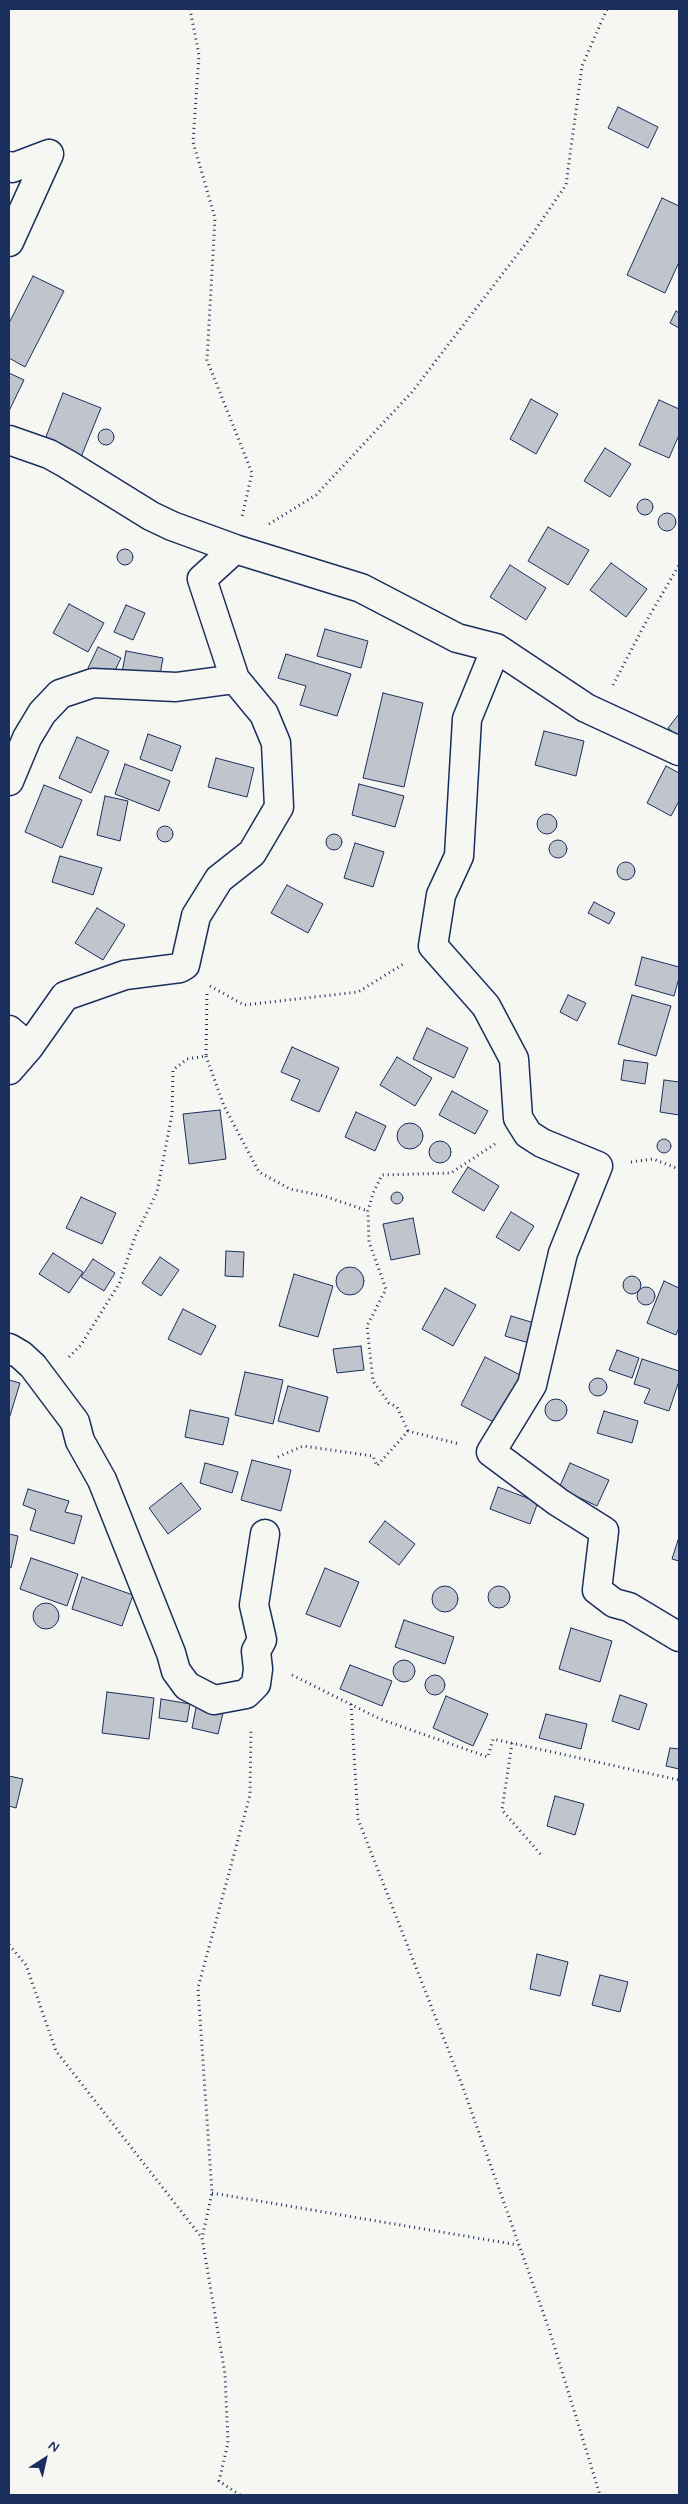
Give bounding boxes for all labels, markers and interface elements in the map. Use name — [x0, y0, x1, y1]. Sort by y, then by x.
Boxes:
north arrow — [20, 2434, 70, 2484]
text: N — [45, 2437, 63, 2457]

